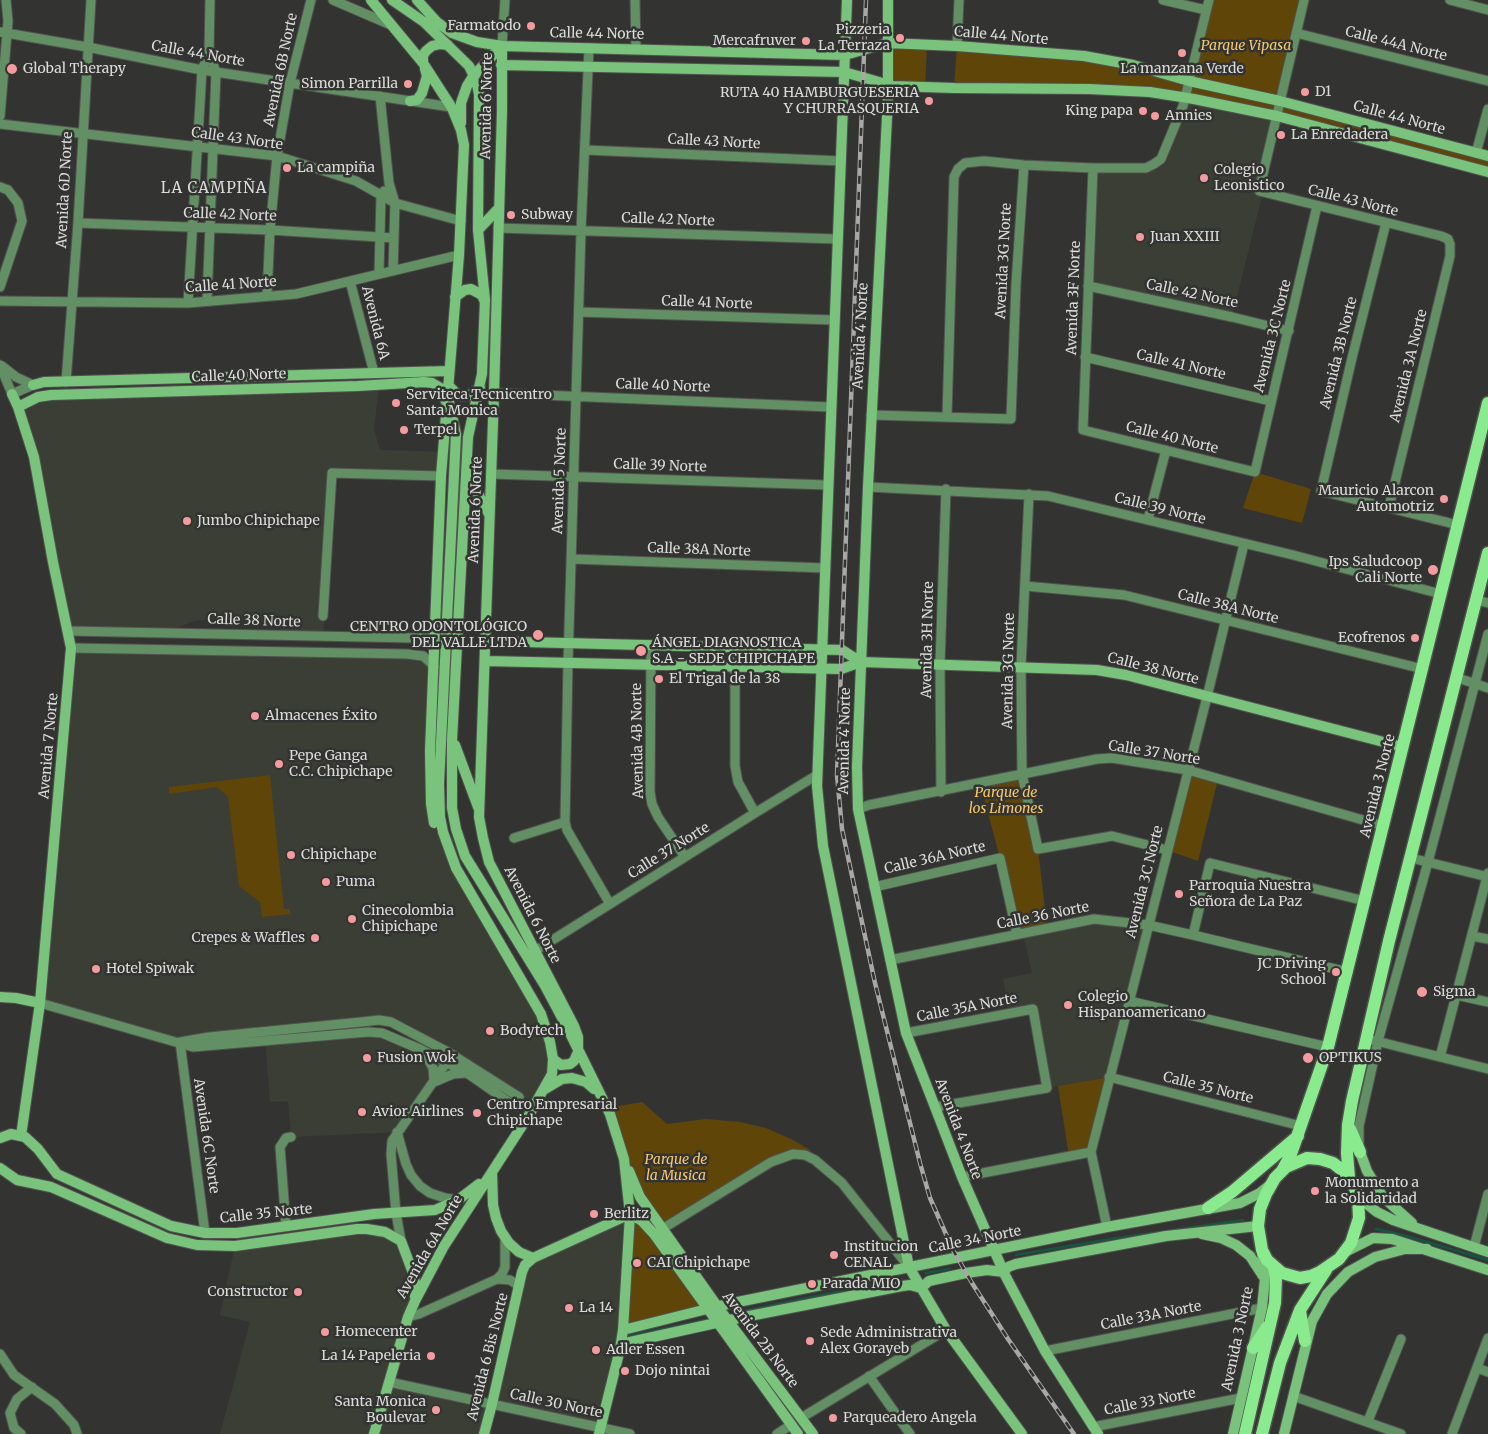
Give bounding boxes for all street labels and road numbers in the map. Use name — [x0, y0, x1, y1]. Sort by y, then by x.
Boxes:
street label: Avenida 6B Norte — [261, 12, 301, 128]
street label: Calle 44A Norte — [1344, 23, 1448, 65]
street label: Calle 44 Norte — [953, 24, 1049, 48]
street label: Calle 44 Norte — [550, 25, 644, 43]
street label: Calle 44 Norte — [150, 38, 246, 70]
street label: Avenida 6 Norte — [478, 53, 496, 159]
street label: Calle 44 Norte — [1351, 98, 1447, 138]
street label: Calle 43 Norte — [190, 124, 284, 154]
street label: Avenida 6D Norte — [54, 131, 76, 249]
street label: Calle 43 Norte — [667, 131, 761, 153]
street label: Calle 43 Norte — [1306, 182, 1400, 220]
street label: Avenida 3G Norte — [993, 202, 1015, 320]
street label: Calle 42 Norte — [183, 205, 277, 225]
street label: Calle 42 Norte — [621, 210, 715, 230]
street label: Avenida 3F Norte — [1064, 241, 1084, 355]
street label: Calle 41 Norte — [185, 273, 277, 297]
street label: Calle 42 Norte — [1145, 276, 1239, 312]
street label: Avenida 3C Norte — [1251, 278, 1295, 394]
street label: Avenida 4 Norte — [850, 282, 872, 390]
street label: Avenida 6A — [358, 284, 392, 362]
street label: Calle 41 Norte — [661, 293, 753, 313]
street label: Avenida 3B Norte — [1317, 295, 1361, 411]
street label: Avenida 3A Norte — [1387, 308, 1431, 424]
street label: Calle 41 Norte — [1135, 347, 1227, 383]
street label: Calle 40 Norte — [191, 366, 287, 386]
street label: Calle 40 Norte — [615, 376, 711, 396]
street label: Calle 40 Norte — [1124, 418, 1220, 458]
street label: Avenida 5 Norte — [550, 428, 570, 534]
street label: Avenida 6 Norte — [466, 456, 486, 564]
street label: Calle 39 Norte — [613, 456, 707, 476]
street label: Calle 39 Norte — [1113, 490, 1207, 528]
street label: Calle 38A Norte — [647, 540, 751, 560]
street label: Avenida 3H Norte — [919, 581, 937, 699]
street label: Calle 38A Norte — [1176, 586, 1280, 628]
street label: Calle 38 Norte — [207, 611, 301, 631]
street label: Avenida 3G Norte — [1000, 613, 1018, 729]
street label: Calle 38 Norte — [1106, 650, 1200, 688]
street label: Avenida 4B Norte — [629, 683, 647, 799]
street label: Avenida 4 Norte — [836, 687, 854, 795]
street label: Avenida 7 Norte — [36, 692, 62, 800]
street label: Avenida 3 Norte — [1357, 732, 1399, 840]
street label: Calle 37 Norte — [1107, 737, 1201, 769]
street label: Calle 37 Norte — [625, 819, 713, 883]
street label: Avenida 3C Norte — [1123, 824, 1167, 940]
street label: Calle 36A Norte — [883, 838, 987, 878]
street label: Avenida 6 Norte — [500, 864, 564, 966]
street label: Calle 36 Norte — [996, 899, 1090, 933]
street label: Calle 35A Norte — [915, 990, 1019, 1026]
street label: Calle 35 Norte — [1161, 1069, 1255, 1107]
street label: Avenida 4 Norte — [931, 1076, 985, 1182]
street label: Avenida 6C Norte — [190, 1077, 222, 1195]
street label: Avenida 6A Norte — [394, 1192, 466, 1302]
street label: Calle 35 Norte — [219, 1201, 313, 1227]
street label: Calle 34 Norte — [927, 1223, 1023, 1257]
street label: Avenida 3 Norte — [1219, 1285, 1257, 1393]
street label: Avenida 2B Norte — [718, 1289, 802, 1391]
street label: Avenida 6 Bis Norte — [464, 1292, 512, 1422]
street label: Calle 33A Norte — [1099, 1298, 1203, 1334]
street label: Calle 33 Norte — [1103, 1385, 1197, 1419]
street label: Calle 30 Norte — [508, 1386, 604, 1422]

